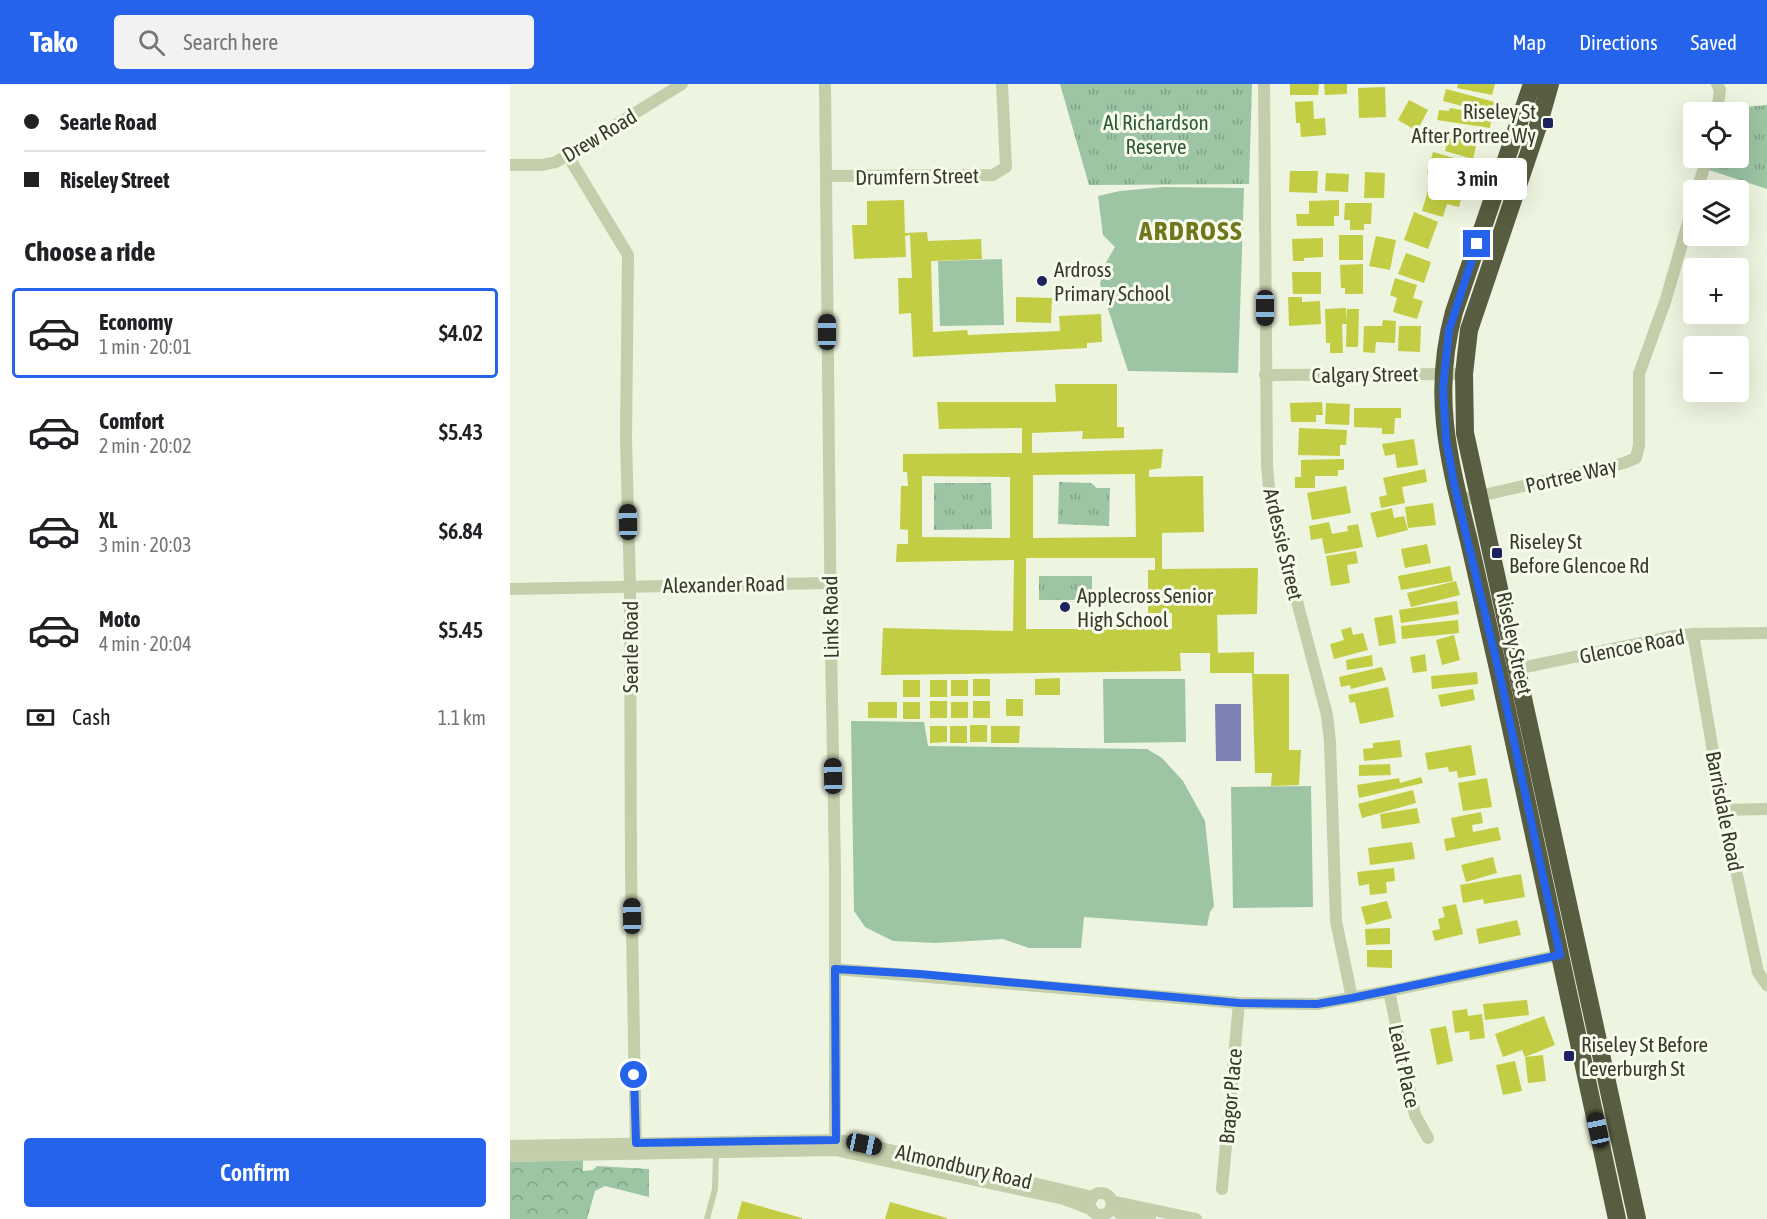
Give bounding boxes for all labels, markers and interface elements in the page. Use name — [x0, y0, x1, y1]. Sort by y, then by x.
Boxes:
search box — [114, 15, 534, 69]
text: Tako — [30, 26, 78, 58]
icon: search — [135, 26, 168, 59]
text: Search here — [183, 29, 278, 55]
text: Map — [1512, 30, 1546, 54]
text: Directions — [1579, 30, 1658, 54]
text: Saved — [1691, 30, 1737, 54]
place label: Riseley St After Portree Wy — [1412, 99, 1536, 147]
map controls — [1683, 102, 1749, 402]
button: locate — [1683, 102, 1749, 168]
street label: Drew Road — [557, 103, 641, 167]
text: Searle Road — [60, 109, 157, 135]
park label: Al Richardson Reserve — [1103, 110, 1209, 158]
marker: Riseley St After Portree Wy — [1541, 116, 1555, 130]
callout: 3 min — [1428, 157, 1526, 199]
street label: Drumfern Street — [855, 163, 979, 189]
text: Riseley Street — [60, 167, 170, 193]
text: 3 min — [1457, 167, 1498, 190]
button: layers — [1683, 180, 1749, 246]
district label: ARDROSS — [1138, 215, 1243, 246]
route end — [1463, 230, 1490, 257]
text: Choose a ride — [24, 236, 156, 267]
place label: Ardross Primary School — [1054, 257, 1170, 305]
button: + — [1683, 258, 1749, 324]
marker: Ardross Primary School — [1035, 274, 1049, 288]
car — [1256, 290, 1274, 326]
icon: car — [27, 306, 81, 360]
text: Economy — [99, 309, 173, 335]
car — [818, 314, 836, 350]
text: $4.02 — [439, 320, 483, 346]
text: 1 min · 20:01 — [99, 335, 192, 358]
button: − — [1683, 336, 1749, 402]
street label: Calgary Street — [1311, 361, 1419, 387]
icon: car — [27, 405, 81, 459]
text: Comfort — [99, 408, 164, 434]
text: $5.43 — [439, 419, 483, 445]
text: 2 min · 20:02 — [99, 434, 192, 457]
street label: Portree Way — [1523, 453, 1619, 497]
street label: Ardessie Street — [1259, 486, 1309, 602]
icon: car — [27, 504, 81, 558]
car — [619, 504, 637, 540]
text: XL — [99, 507, 117, 533]
text: $6.84 — [439, 518, 483, 544]
place label: Riseley St Before Glencoe Rd — [1509, 529, 1649, 577]
text: 3 min · 20:03 — [99, 533, 192, 556]
marker: Riseley St Before Glencoe Rd — [1490, 546, 1504, 560]
street label: Alexander Road — [663, 571, 785, 597]
street label: Links Road — [817, 575, 843, 659]
place label: Applecross Senior High School — [1077, 583, 1214, 631]
street label: Riseley Street — [1492, 589, 1538, 697]
marker: Applecross Senior High School — [1058, 600, 1072, 614]
street label: Searle Road — [618, 601, 642, 693]
icon: car — [27, 603, 81, 657]
text: Moto — [99, 606, 141, 632]
text: $5.45 — [439, 617, 483, 643]
street label: Glencoe Road — [1578, 624, 1686, 668]
text: 4 min · 20:04 — [99, 632, 192, 655]
icon: cash — [24, 701, 57, 734]
text: Cash — [72, 704, 111, 730]
text: 1.1 km — [438, 706, 486, 729]
street label: Barrisdale Road — [1702, 749, 1748, 873]
car — [824, 758, 842, 794]
car — [623, 898, 641, 934]
street label: Lealt Place — [1384, 1022, 1426, 1110]
place label: Riseley St Before Leverburgh St — [1581, 1032, 1708, 1080]
street label: Bragor Place — [1214, 1047, 1246, 1145]
marker: Riseley St Before Leverburgh St — [1562, 1049, 1576, 1063]
route start — [620, 1061, 647, 1088]
car — [1585, 1111, 1611, 1149]
car — [845, 1131, 883, 1157]
button: Confirm — [24, 1138, 486, 1207]
street label: Almondbury Road — [894, 1139, 1034, 1193]

